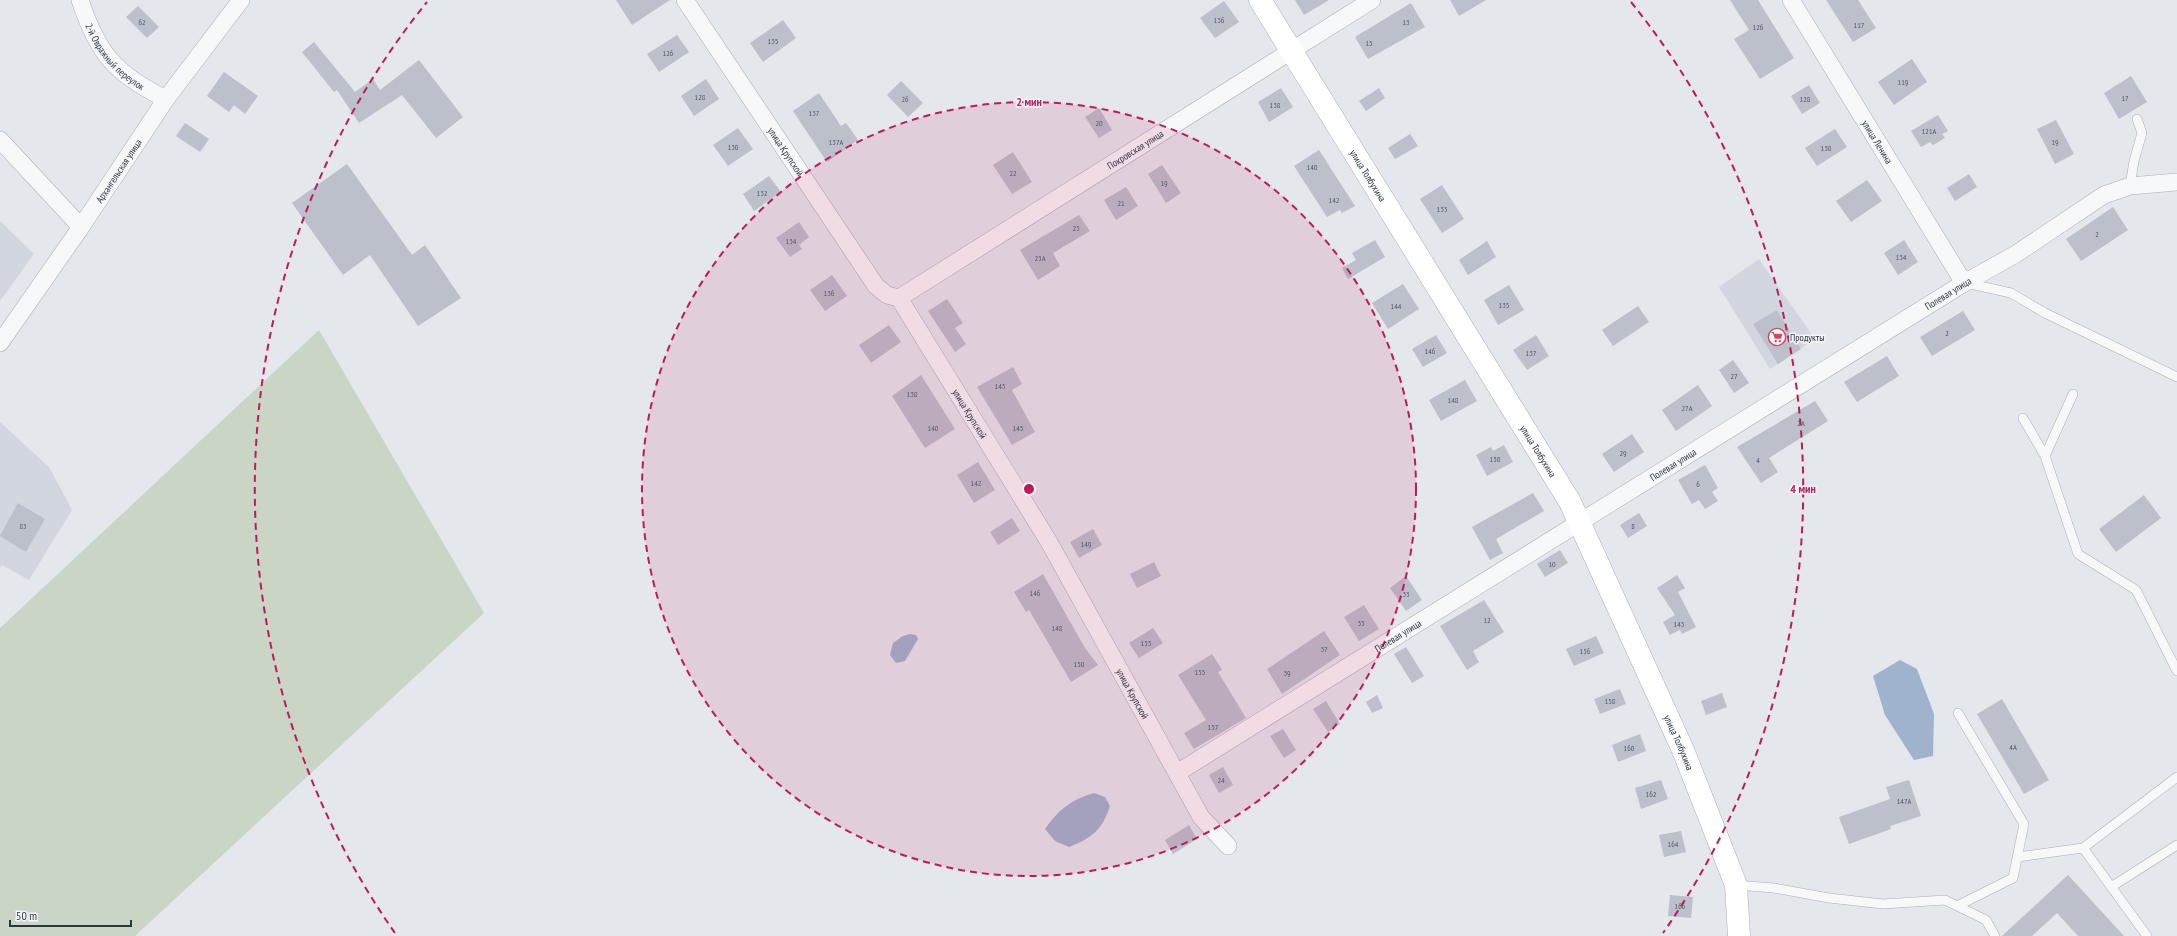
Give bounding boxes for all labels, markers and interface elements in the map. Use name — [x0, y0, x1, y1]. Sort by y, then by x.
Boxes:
house number: 136 — [1214, 15, 1225, 25]
house number: 62 — [138, 17, 146, 27]
house number: 13 — [1402, 17, 1410, 27]
house number: 117 — [1854, 20, 1865, 30]
street label: 2-й Овражный переулок — [83, 21, 147, 93]
house number: 126 — [1753, 22, 1764, 32]
house number: 135 — [768, 36, 778, 46]
house number: 15 — [1365, 38, 1373, 48]
house number: 126 — [663, 48, 674, 58]
house number: 119 — [1898, 77, 1909, 87]
house number: 128 — [695, 92, 706, 102]
house number: 17 — [2121, 93, 2129, 103]
house number: 26 — [901, 94, 909, 104]
text: 2 мин — [1016, 94, 1042, 109]
house number: 128 — [1800, 94, 1811, 104]
house number: 138 — [1270, 100, 1281, 110]
house number: 137 — [809, 108, 820, 118]
street label: улица Ленина — [1859, 117, 1896, 166]
house number: 20 — [1095, 118, 1103, 128]
street label: улица Крупской — [765, 124, 807, 178]
house number: 121А — [1922, 126, 1937, 136]
street label: Покровская улица — [1104, 127, 1166, 172]
street label: Архангельская улица — [92, 136, 144, 205]
house number: 137А — [829, 137, 844, 147]
house number: 19 — [2051, 137, 2059, 147]
house number: 130 — [728, 142, 739, 152]
house number: 130 — [1821, 143, 1832, 153]
street label: улица Толбухина — [1347, 147, 1389, 204]
house number: 140 — [1307, 162, 1318, 172]
house number: 22 — [1009, 168, 1017, 178]
house number: 19 — [1160, 178, 1168, 188]
house number: 132 — [757, 188, 768, 198]
house number: 142 — [1329, 195, 1340, 205]
house number: 21 — [1117, 198, 1125, 208]
house number: 133 — [1437, 204, 1448, 214]
house number: 23 — [1072, 223, 1080, 233]
house number: 2 — [2095, 229, 2099, 239]
house number: 134 — [786, 236, 797, 246]
house number: 134 — [1896, 252, 1907, 262]
house number: 23А — [1035, 253, 1046, 263]
street label: Полевая улица — [1922, 274, 1973, 312]
house number: 136 — [824, 288, 835, 298]
house number: 135 — [1499, 300, 1509, 310]
house number: 144 — [1391, 301, 1402, 311]
supermarket icon: Продукты — [1767, 327, 1787, 347]
house number: 2 — [1945, 328, 1949, 338]
place label: Продукты — [1790, 331, 1825, 344]
house number: 146 — [1425, 346, 1436, 356]
house number: 137 — [1526, 348, 1537, 358]
house number: 27 — [1730, 371, 1738, 381]
house number: 143 — [995, 381, 1006, 391]
street label: улица Крупской — [950, 386, 990, 441]
house number: 138 — [907, 389, 918, 399]
house number: 148 — [1448, 395, 1459, 405]
house number: 27А — [1682, 403, 1693, 413]
house number: 2А — [1797, 418, 1805, 428]
street label: улица Толбухина — [1517, 422, 1560, 480]
house number: 140 — [928, 423, 939, 433]
house number: 145 — [1013, 423, 1023, 433]
street label: Полевая улица — [1647, 445, 1698, 484]
house number: 29 — [1619, 448, 1627, 458]
house number: 150 — [1490, 454, 1501, 464]
house number: 4 — [1756, 455, 1760, 465]
house number: 142 — [971, 478, 982, 488]
house number: 6 — [1696, 479, 1700, 489]
text: 4 мин — [1790, 481, 1816, 496]
centre of rings — [1022, 482, 1036, 496]
house number: 83 — [19, 521, 27, 531]
house number: 8 — [1631, 521, 1635, 531]
house number: 149 — [1081, 539, 1092, 549]
house number: 10 — [1548, 559, 1556, 569]
house number: 146 — [1030, 588, 1041, 598]
house number: 33 — [1402, 589, 1410, 599]
house number: 12 — [1483, 615, 1491, 625]
street label: Полевая улица — [1372, 616, 1423, 655]
house number: 35 — [1357, 618, 1365, 628]
house number: 143 — [1674, 619, 1685, 629]
house number: 148 — [1052, 623, 1063, 633]
house number: 153 — [1141, 638, 1152, 648]
house number: 37 — [1320, 644, 1328, 654]
house number: 156 — [1580, 646, 1591, 656]
house number: 150 — [1074, 659, 1085, 669]
street label: улица Крупской — [1113, 666, 1152, 721]
house number: 155 — [1195, 667, 1205, 677]
house number: 39 — [1283, 668, 1291, 678]
house number: 158 — [1605, 696, 1616, 706]
street label: улица Толбухина — [1661, 713, 1697, 772]
house number: 157 — [1208, 722, 1219, 732]
house number: 4А — [2009, 742, 2017, 752]
house number: 160 — [1624, 743, 1635, 753]
house number: 24 — [1217, 775, 1225, 785]
house number: 162 — [1646, 789, 1657, 799]
house number: 147А — [1897, 796, 1912, 806]
house number: 164 — [1668, 839, 1679, 849]
house number: 166 — [1675, 901, 1686, 911]
scale bar — [10, 902, 131, 928]
text: 50 m — [16, 908, 37, 923]

